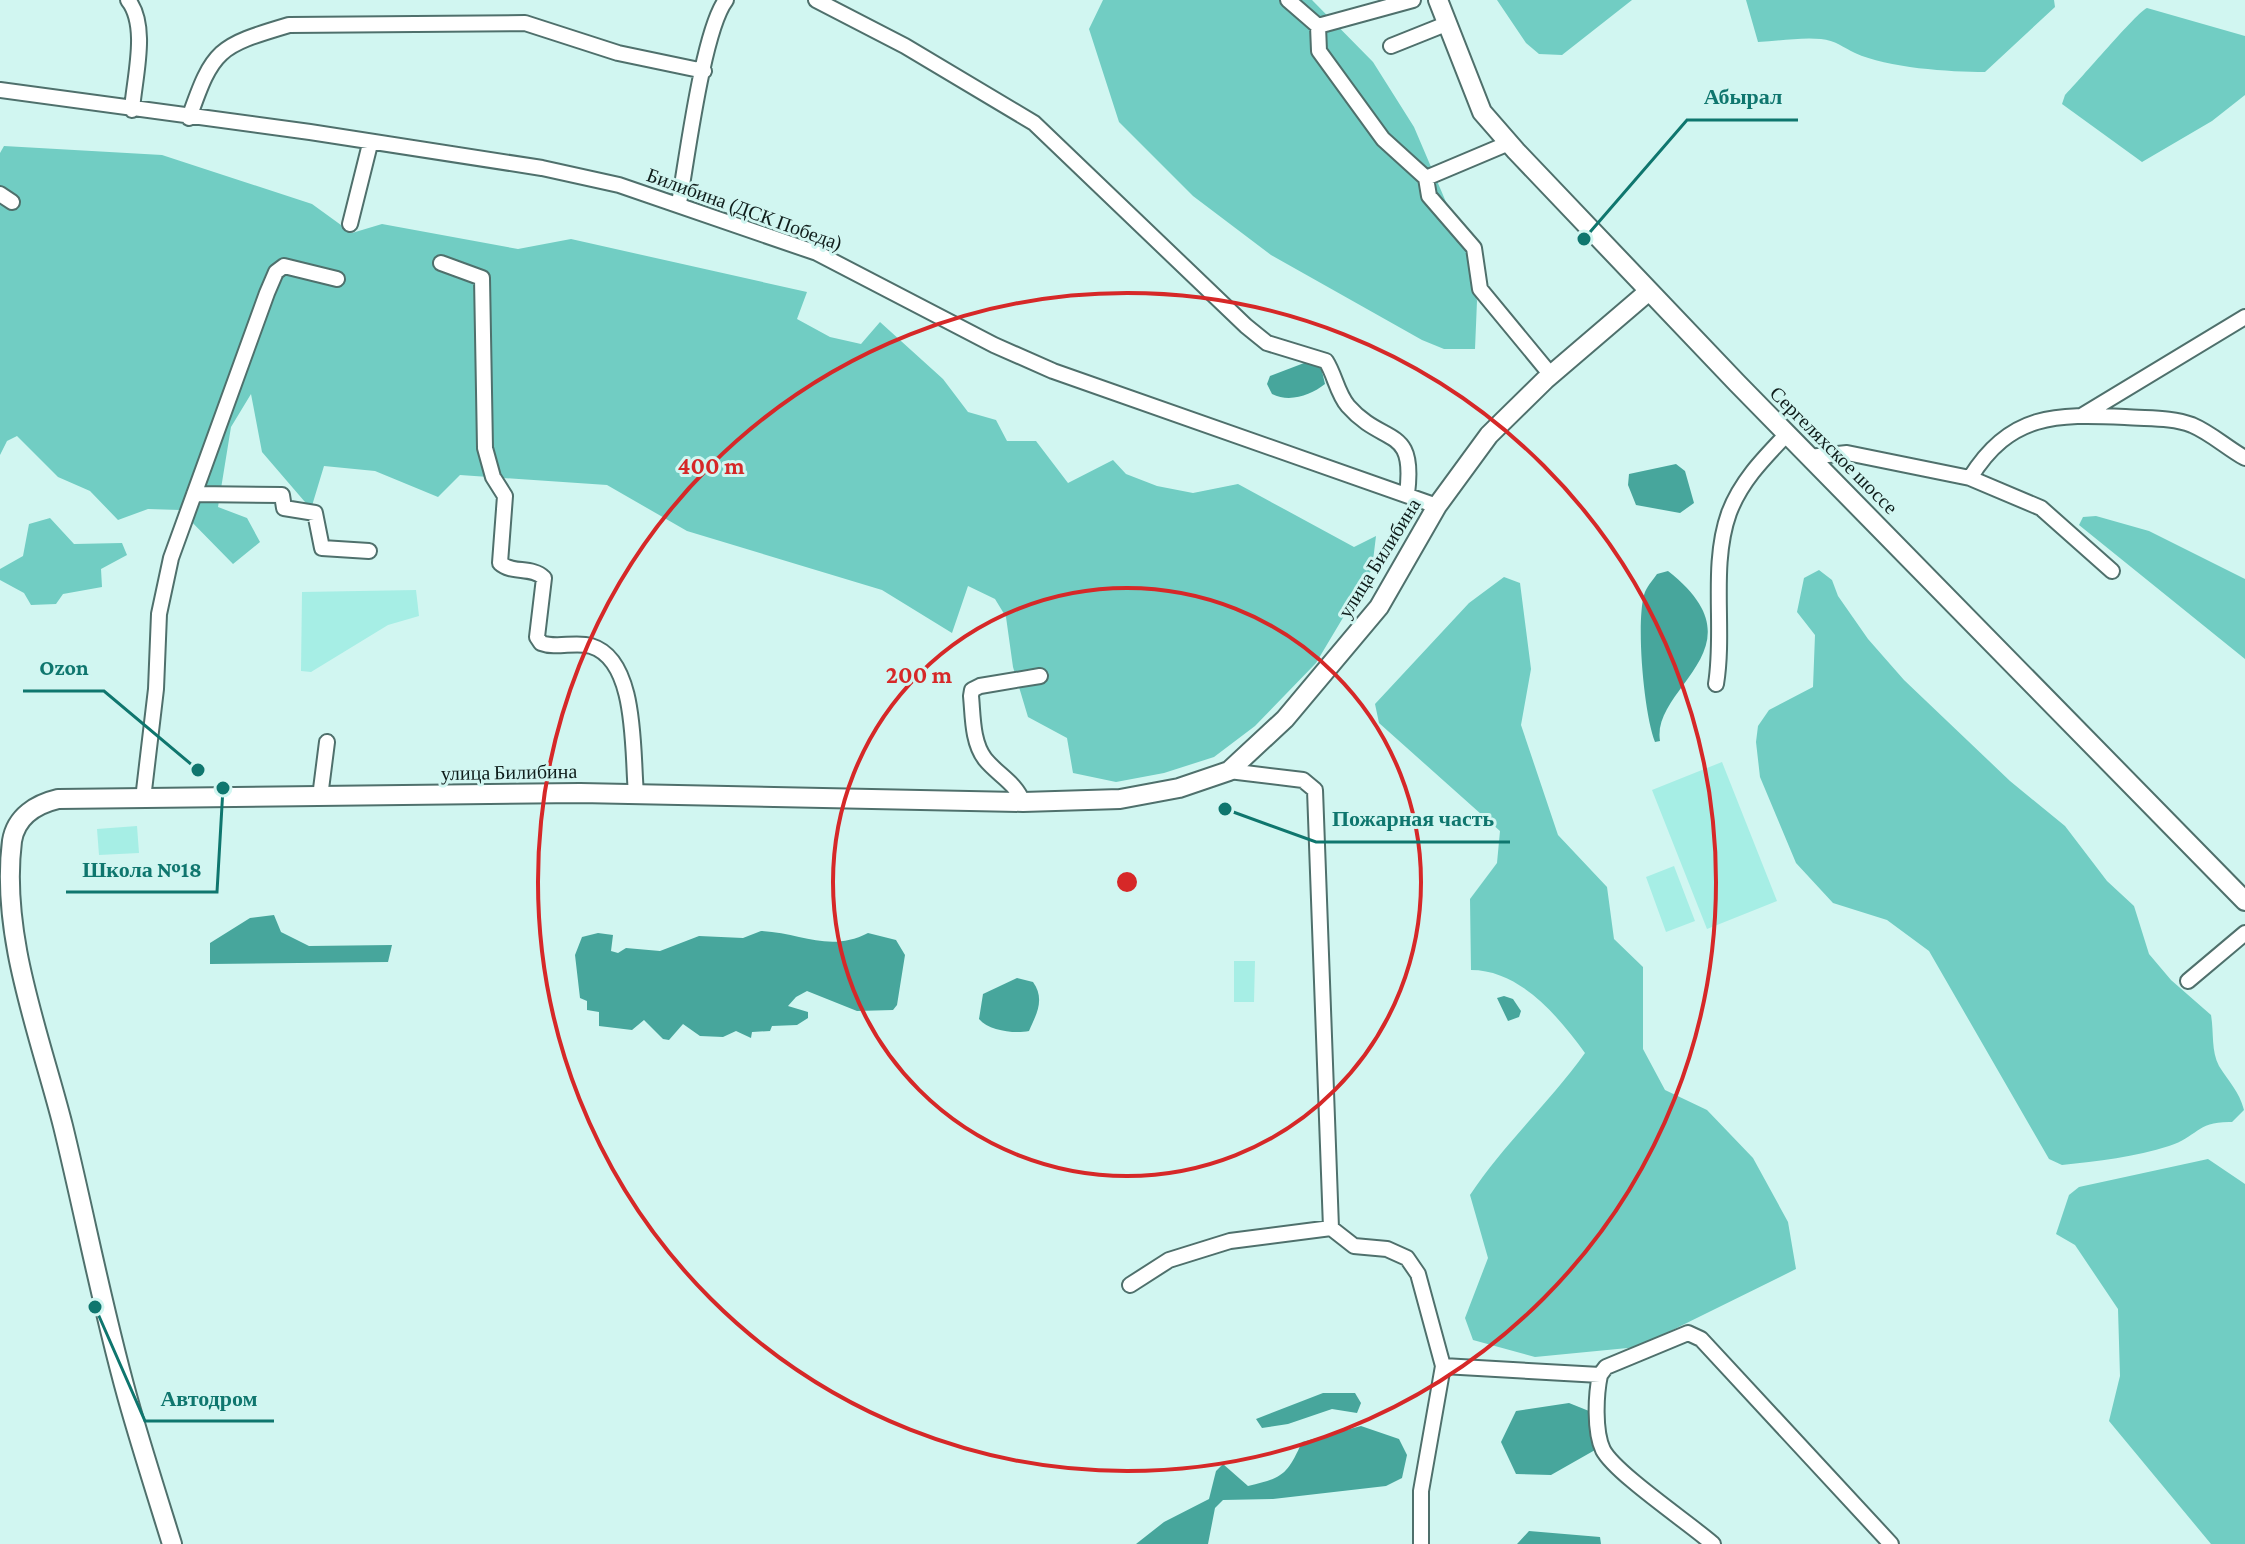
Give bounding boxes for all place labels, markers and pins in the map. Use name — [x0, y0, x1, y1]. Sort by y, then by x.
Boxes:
callout: Абырал — [1687, 74, 1798, 120]
callout: Ozon — [23, 645, 104, 691]
callout: Пожарная часть — [1316, 796, 1510, 842]
callout: Школа №18 — [66, 846, 217, 892]
centre of rings — [1113, 868, 1141, 896]
callout: Автодром — [145, 1375, 274, 1421]

